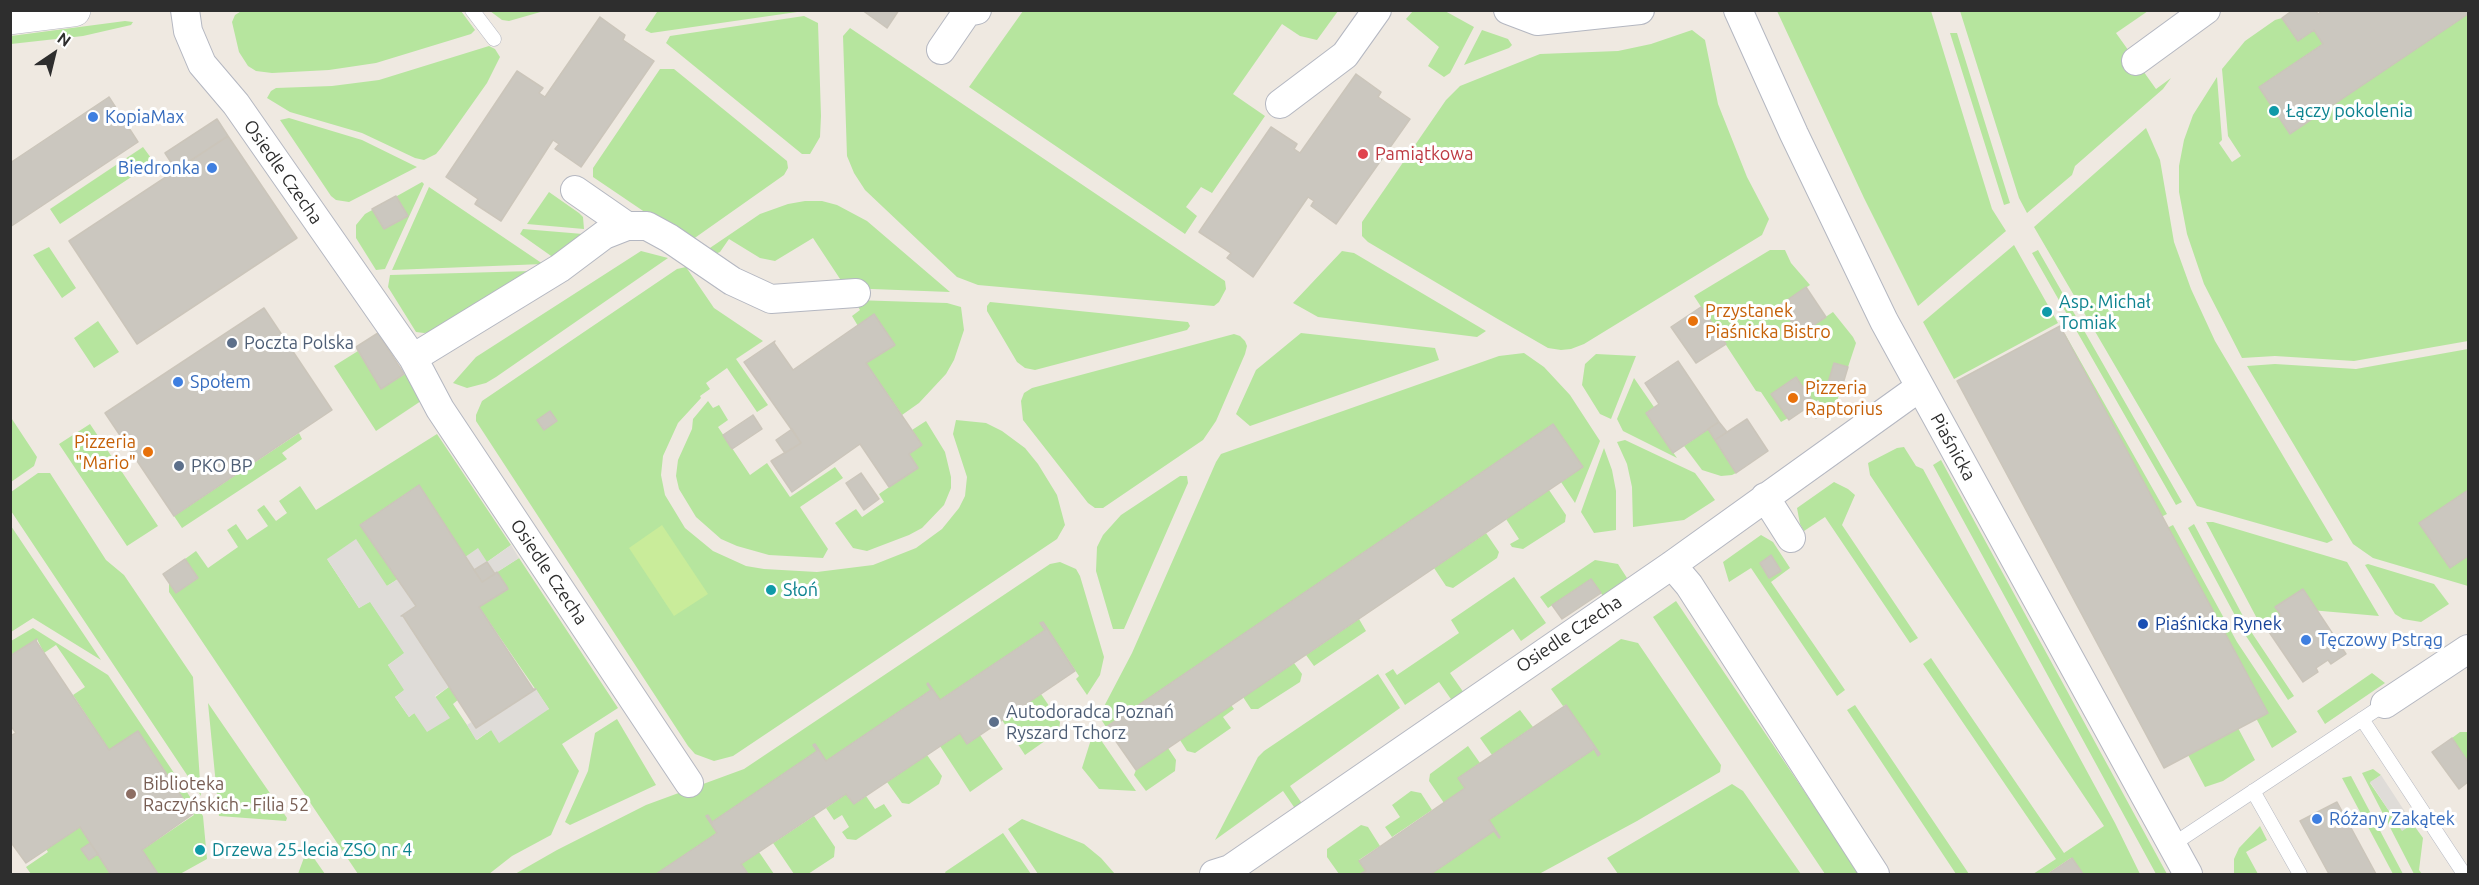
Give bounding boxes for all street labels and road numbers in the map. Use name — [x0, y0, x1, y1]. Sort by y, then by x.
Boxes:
street label: Osiedle Czecha — [239, 116, 327, 228]
street label: Piaśnicka — [1926, 410, 1980, 484]
street label: Osiedle Czecha — [506, 515, 592, 629]
street label: Osiedle Czecha — [1512, 591, 1626, 677]

